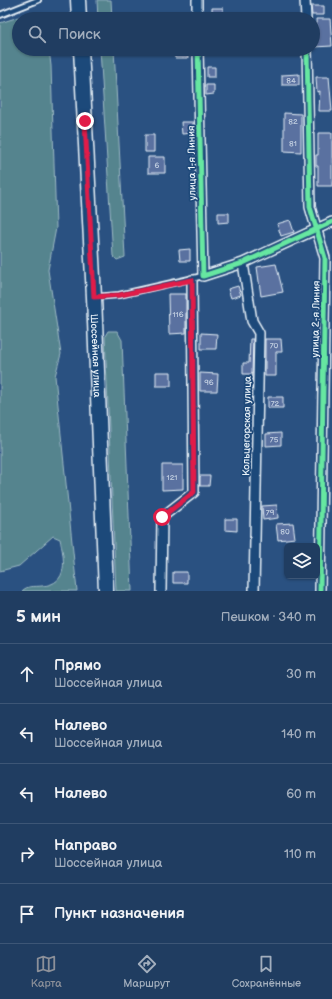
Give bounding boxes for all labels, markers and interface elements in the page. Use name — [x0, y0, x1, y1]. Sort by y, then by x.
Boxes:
search box — [12, 12, 320, 56]
icon: search — [26, 23, 48, 45]
text: Поиск — [58, 25, 101, 44]
house number: 84 — [286, 76, 296, 85]
route end — [76, 112, 94, 130]
house number: 82 — [288, 117, 298, 126]
street label: улица 1-я Линия — [185, 125, 199, 201]
house number: 81 — [289, 139, 297, 148]
house number: 6 — [155, 161, 160, 170]
street label: улица 2-я Линия — [309, 280, 323, 358]
house number: 116 — [172, 310, 184, 319]
street label: Шоссейная улица — [88, 314, 103, 398]
house number: 70 — [270, 341, 279, 350]
street label: Кольцегорская улица — [240, 376, 254, 476]
house number: 96 — [204, 378, 214, 387]
house number: 72 — [271, 399, 280, 408]
house number: 75 — [270, 435, 279, 444]
house number: 121 — [167, 473, 177, 482]
route start — [153, 508, 171, 526]
house number: 79 — [266, 508, 275, 517]
house number: 80 — [280, 527, 290, 536]
map controls — [284, 543, 320, 579]
button: layers — [284, 543, 320, 579]
text: 5 мин — [16, 607, 61, 627]
text: Пешком · 340 m — [221, 609, 316, 625]
text: Прямо — [54, 656, 101, 675]
icon: ahead — [16, 663, 38, 685]
text: 30 m — [286, 666, 316, 682]
text: Шоссейная улица — [54, 675, 163, 691]
text: Налево — [54, 716, 107, 735]
icon: left — [16, 723, 38, 745]
text: 140 m — [281, 726, 316, 742]
text: Шоссейная улица — [54, 735, 163, 751]
icon: left — [16, 783, 38, 805]
text: Налево — [54, 784, 107, 803]
text: 60 m — [286, 786, 316, 802]
text: Направо — [54, 836, 117, 855]
icon: right — [16, 843, 38, 865]
text: 110 m — [284, 846, 316, 862]
text: Шоссейная улица — [54, 855, 163, 871]
icon: arrive — [16, 903, 38, 925]
text: Пункт назначения — [54, 904, 185, 923]
tab: Карта — [31, 953, 62, 990]
tab: Маршрут — [123, 953, 170, 990]
tab: Сохранённые — [232, 953, 301, 990]

